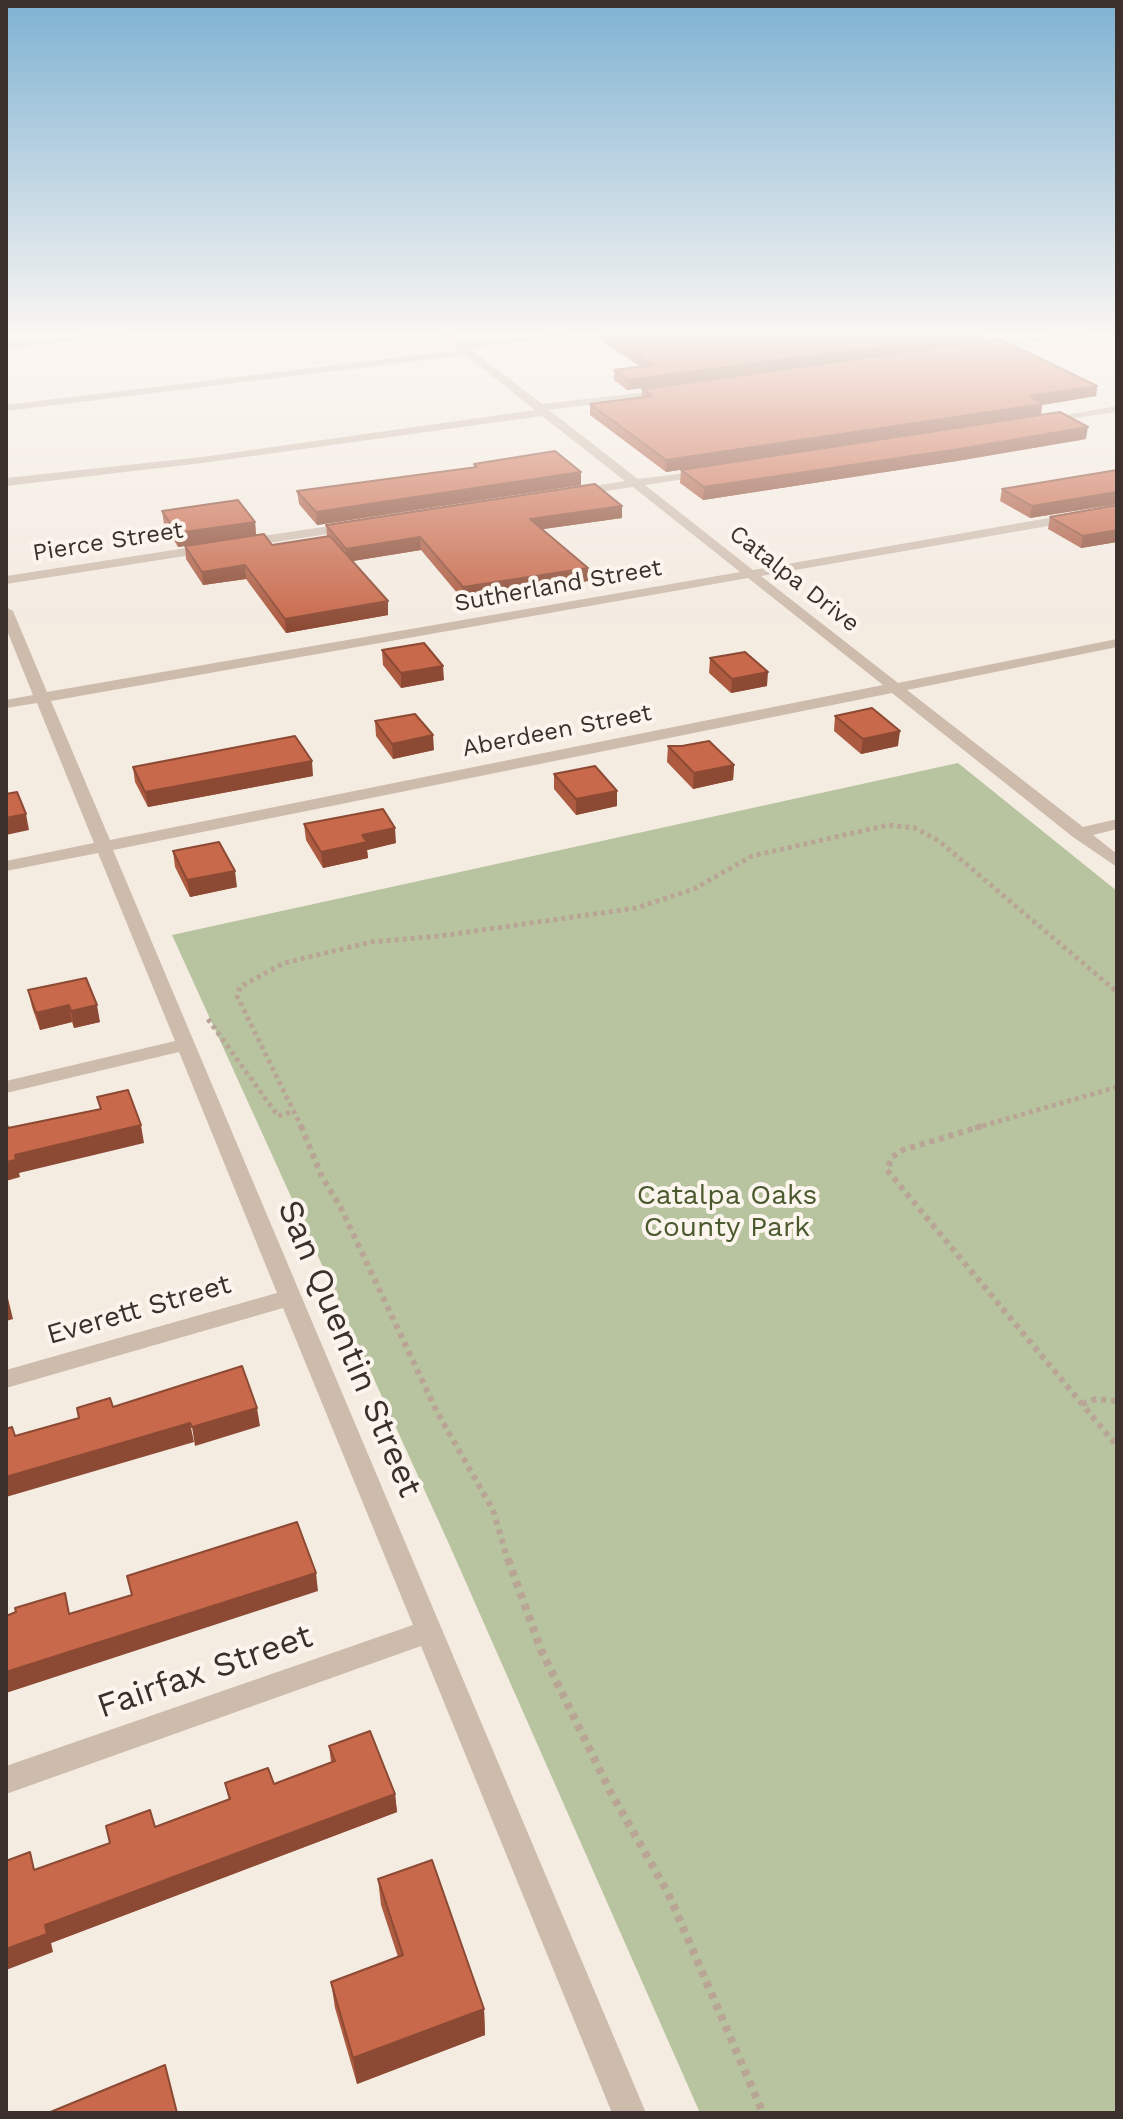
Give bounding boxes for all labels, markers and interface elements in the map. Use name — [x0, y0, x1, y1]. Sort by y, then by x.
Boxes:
street label: Pierce Street — [31, 516, 185, 568]
street label: Catalpa Drive — [723, 519, 865, 639]
street label: Sutherland Street — [452, 554, 664, 618]
street label: Aberdeen Street — [460, 699, 654, 763]
park label: Catalpa Oaks County Park — [637, 1179, 817, 1245]
street label: San Quentin Street — [268, 1194, 430, 1504]
street label: Everett Street — [43, 1268, 235, 1352]
street label: Fairfax Street — [92, 1616, 318, 1728]

